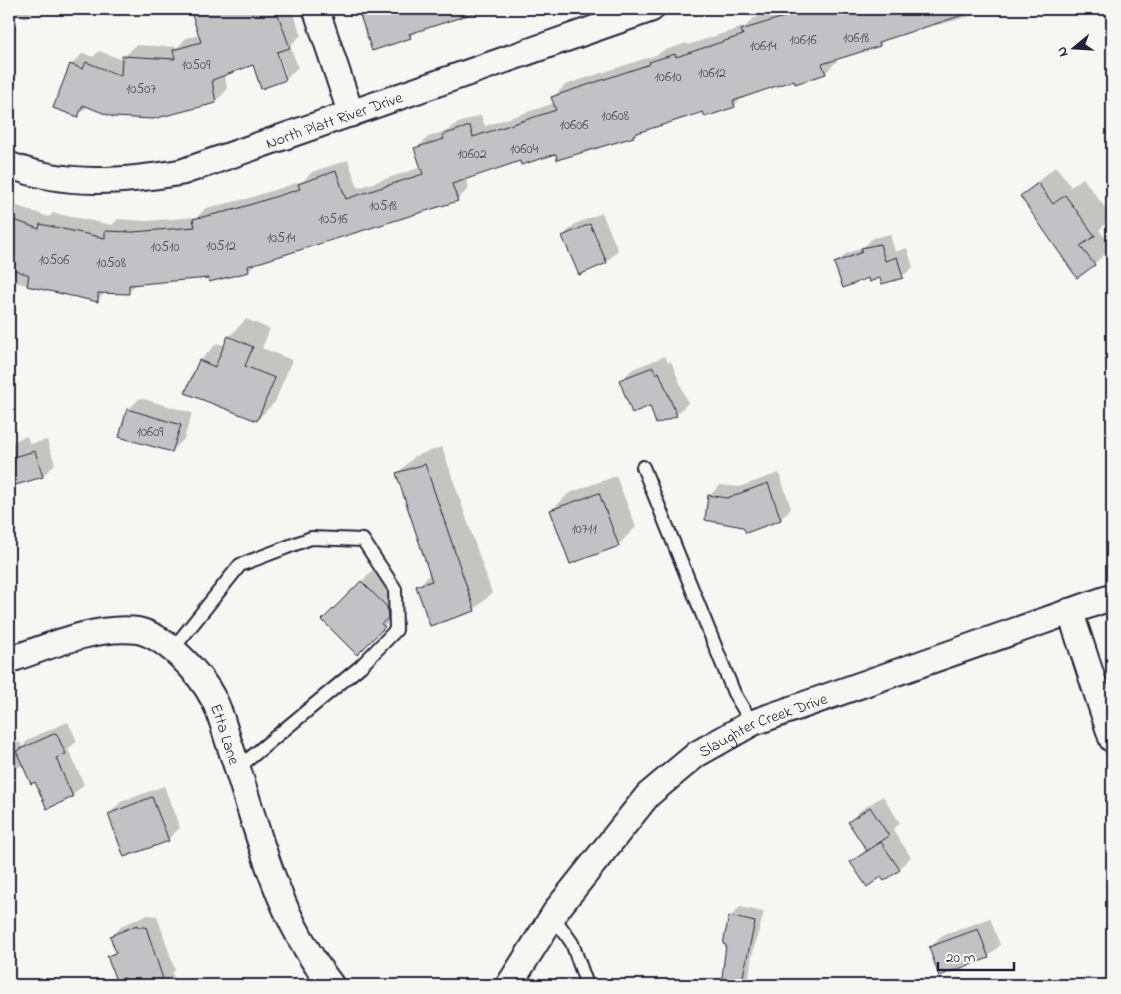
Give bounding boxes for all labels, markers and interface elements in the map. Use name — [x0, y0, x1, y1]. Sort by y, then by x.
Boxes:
north arrow — [1048, 22, 1098, 72]
house number: 10618 — [843, 28, 869, 49]
house number: 10616 — [789, 30, 817, 51]
house number: 10614 — [750, 36, 777, 57]
text: N — [1052, 44, 1075, 59]
house number: 10509 — [182, 55, 211, 76]
house number: 10612 — [698, 63, 726, 84]
house number: 10610 — [654, 67, 682, 88]
house number: 10507 — [126, 79, 156, 100]
street label: North Platt River Drive — [263, 86, 407, 156]
house number: 10608 — [601, 106, 629, 127]
house number: 10606 — [560, 115, 588, 136]
house number: 10604 — [510, 139, 538, 160]
house number: 10602 — [457, 144, 487, 165]
house number: 10518 — [369, 196, 397, 217]
house number: 10516 — [318, 209, 348, 230]
house number: 10514 — [267, 228, 296, 249]
house number: 10512 — [206, 236, 236, 257]
house number: 10510 — [150, 237, 180, 258]
house number: 10506 — [39, 250, 69, 271]
house number: 10508 — [96, 253, 126, 274]
house number: 10609 — [137, 422, 164, 443]
house number: 10711 — [571, 519, 597, 540]
street label: Slaughter Creek Drive — [695, 687, 832, 765]
street label: Etta Lane — [203, 700, 246, 769]
scale bar — [938, 939, 1015, 971]
text: 20 m — [946, 947, 976, 969]

